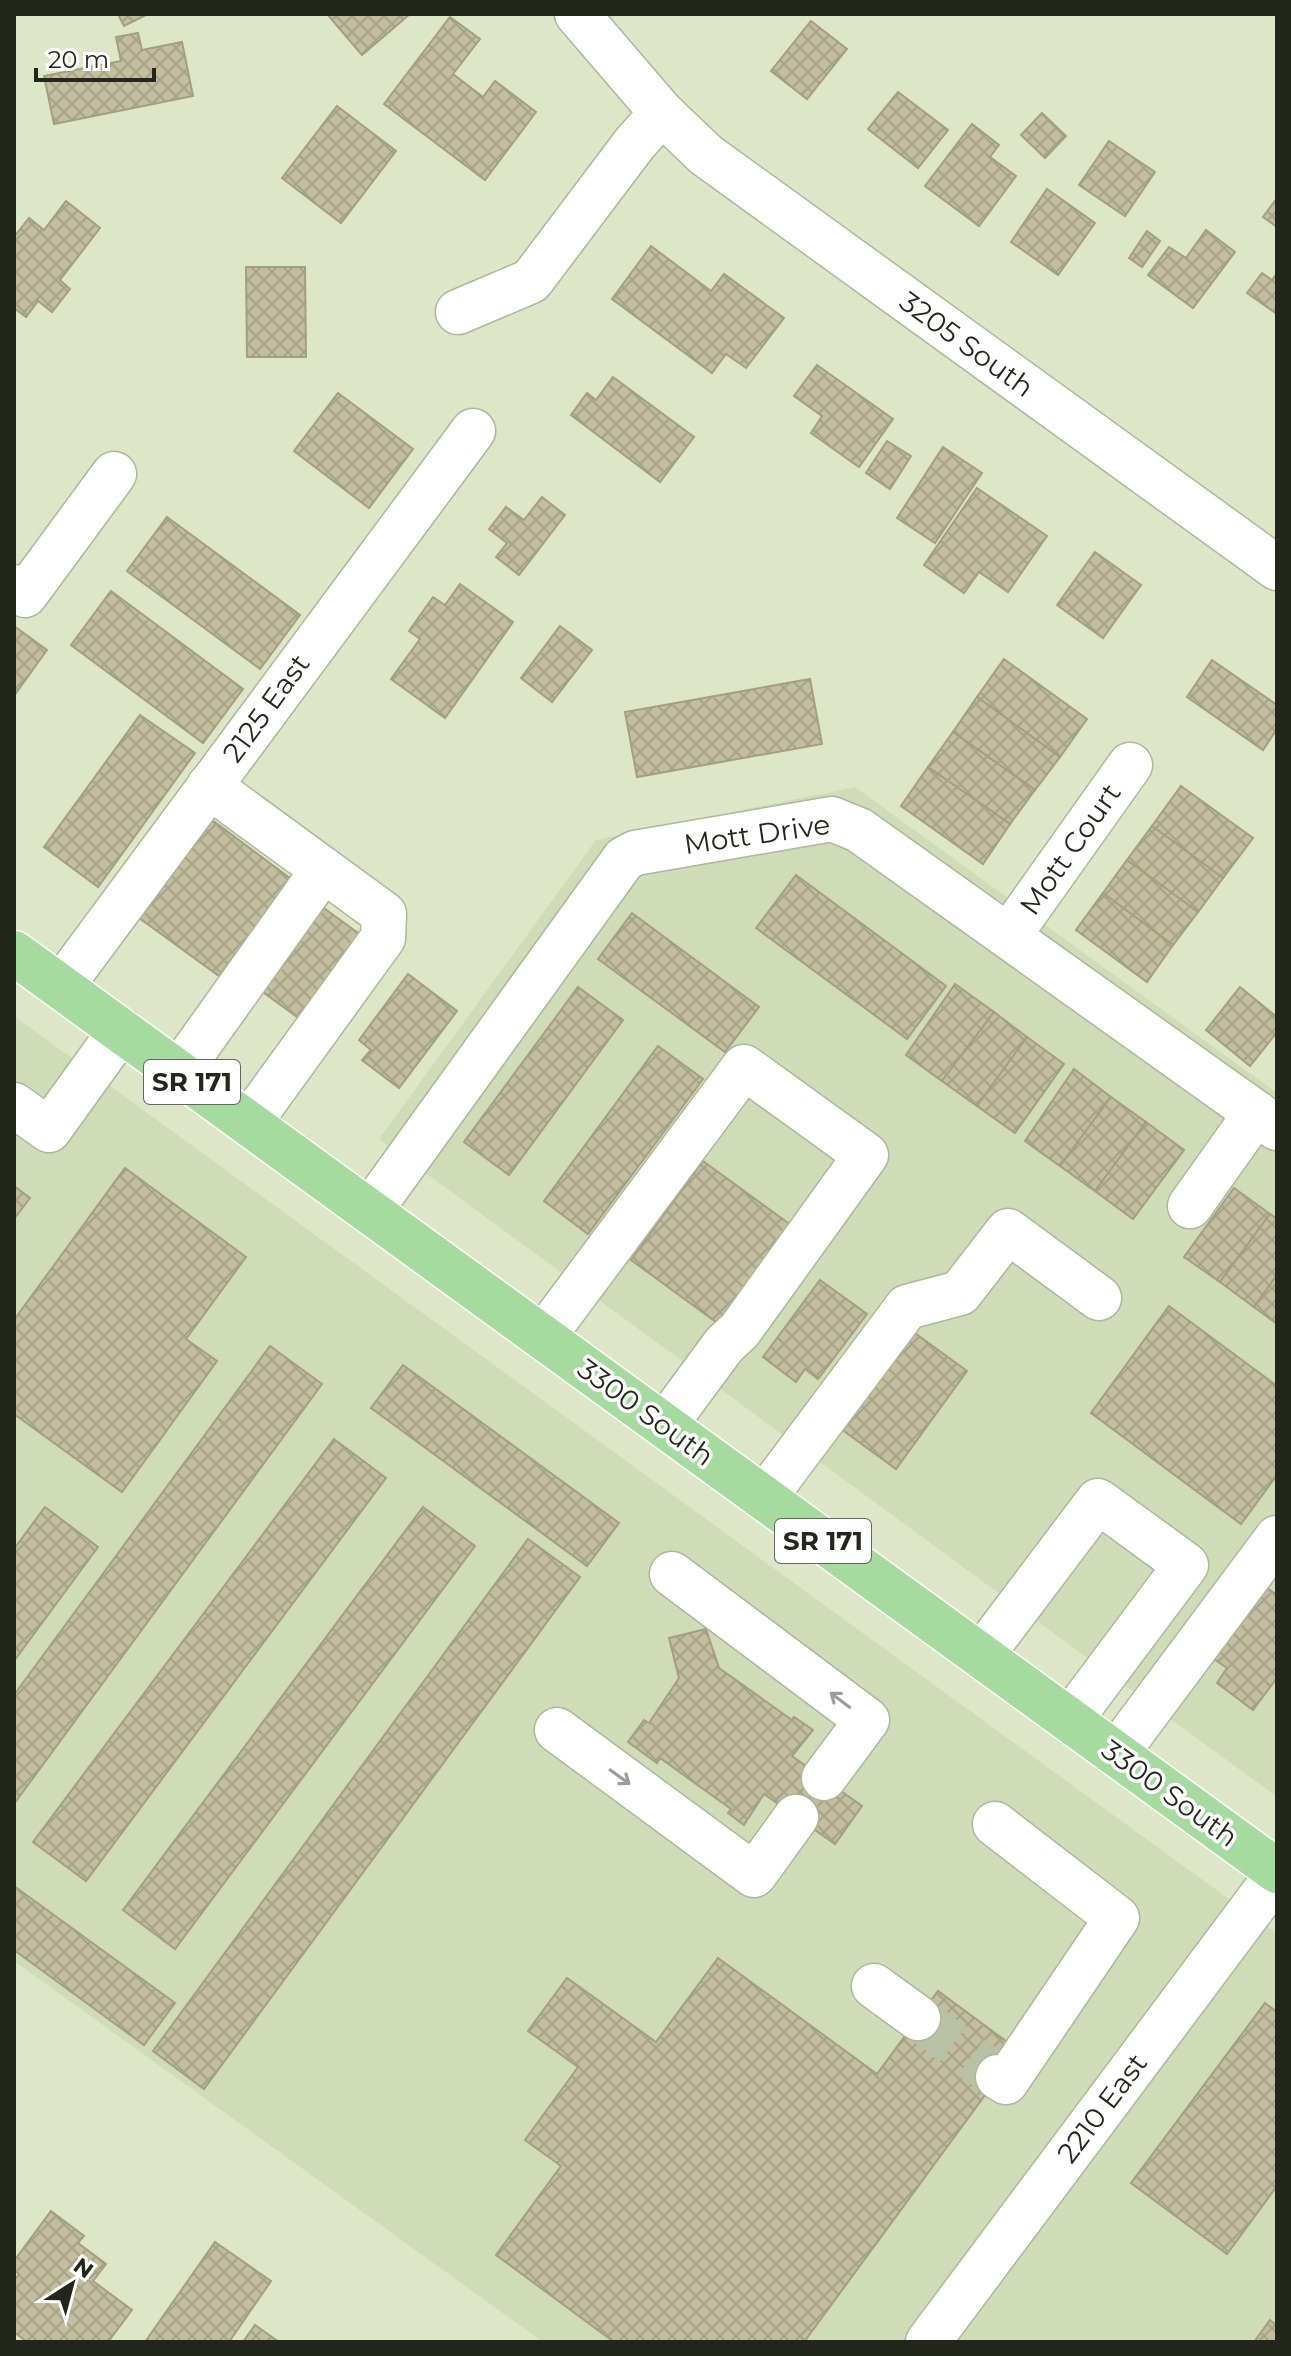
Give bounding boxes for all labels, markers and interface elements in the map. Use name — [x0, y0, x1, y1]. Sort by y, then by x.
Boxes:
scale bar — [36, 32, 154, 82]
text: 20 m — [48, 45, 109, 74]
street label: 3205 South — [893, 284, 1041, 404]
street label: 2125 East — [215, 647, 317, 769]
street label: Mott Court — [1012, 777, 1128, 921]
street label: Mott Drive — [682, 807, 832, 861]
road number: SR 171 — [144, 1060, 240, 1104]
street label: 3300 South — [571, 1351, 721, 1473]
road number: SR 171 — [775, 1519, 871, 1563]
one-way arrow — [830, 1691, 851, 1708]
street label: 3300 South — [1095, 1732, 1245, 1854]
one-way arrow — [609, 1768, 630, 1785]
street label: 2210 East — [1050, 2047, 1154, 2169]
north arrow — [32, 2244, 112, 2324]
text: N — [68, 2252, 99, 2284]

